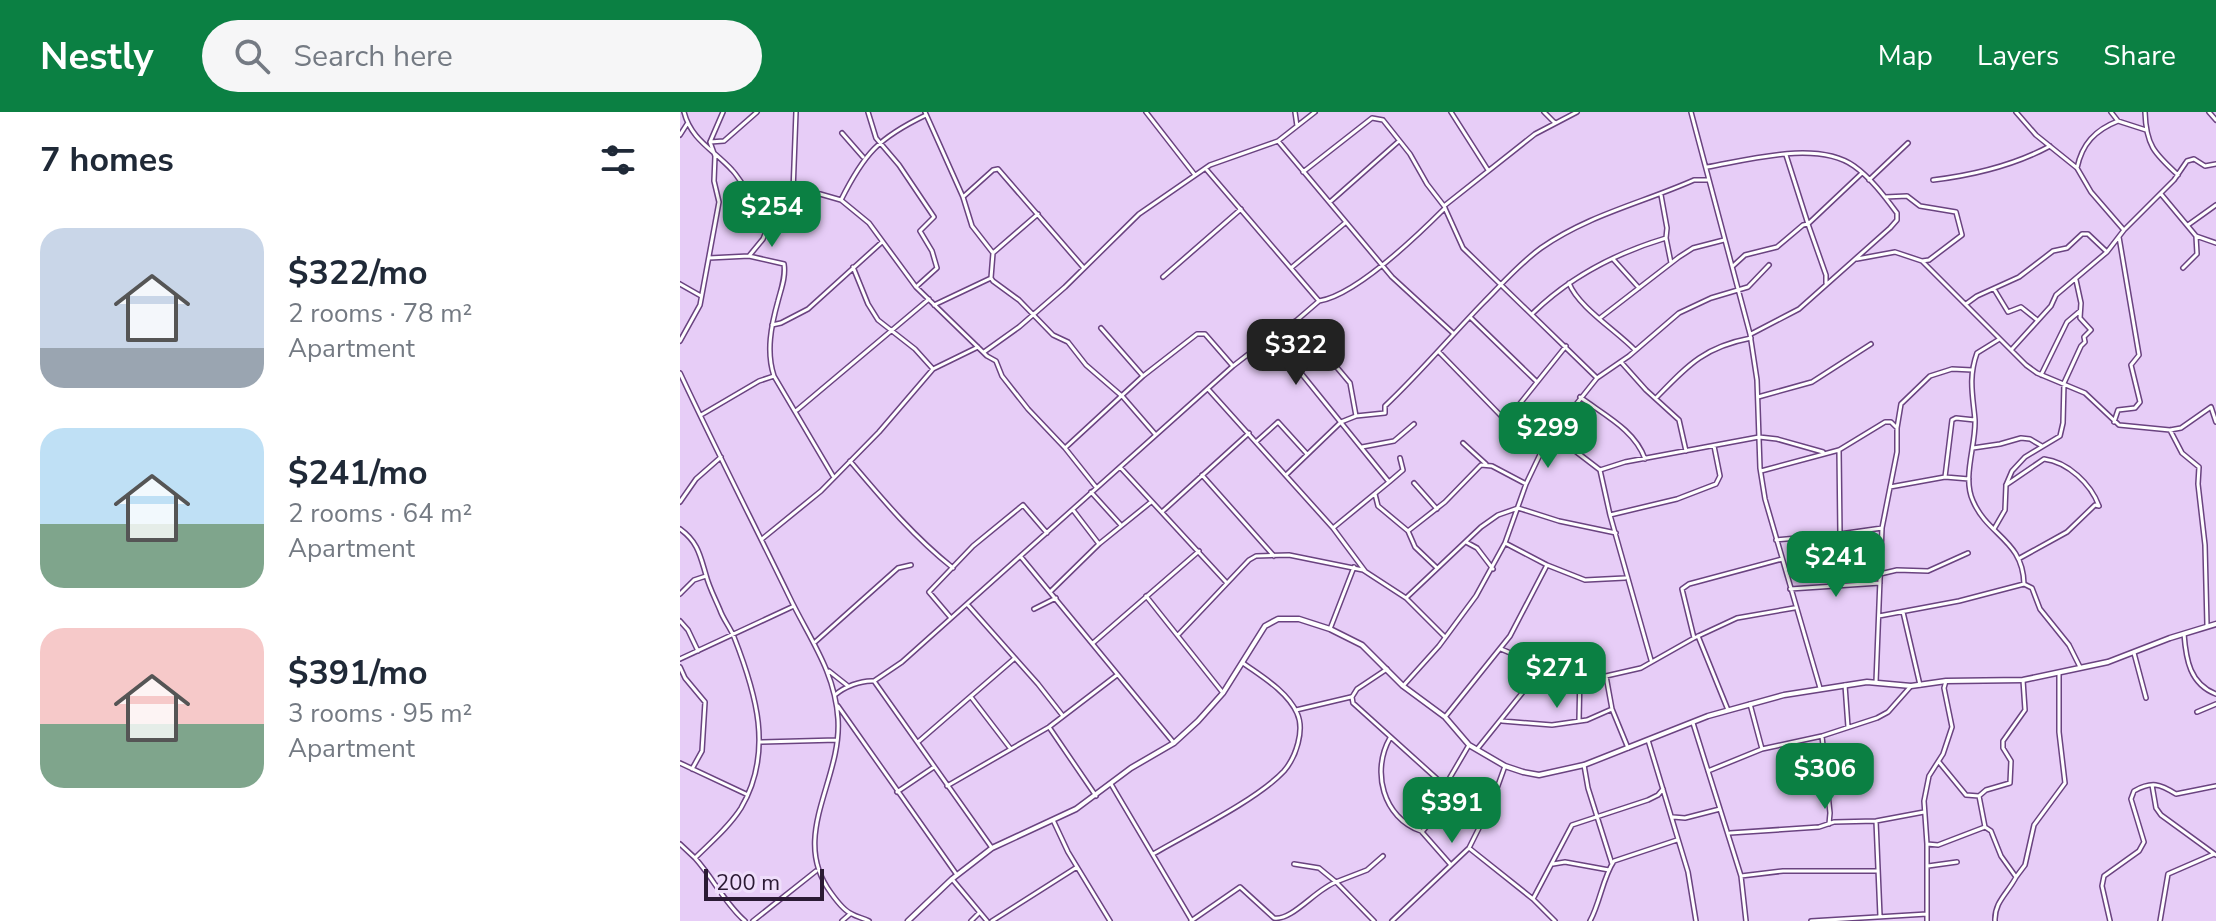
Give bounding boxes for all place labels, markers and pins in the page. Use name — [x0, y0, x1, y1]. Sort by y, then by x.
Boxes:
pin: $254 — [725, 181, 819, 249]
pin: $322 — [1249, 319, 1343, 387]
pin: $299 — [1501, 402, 1595, 470]
pin: $241 — [1789, 531, 1883, 599]
pin: $271 — [1510, 642, 1604, 710]
pin: $306 — [1778, 743, 1872, 811]
pin: $391 — [1405, 777, 1499, 845]

